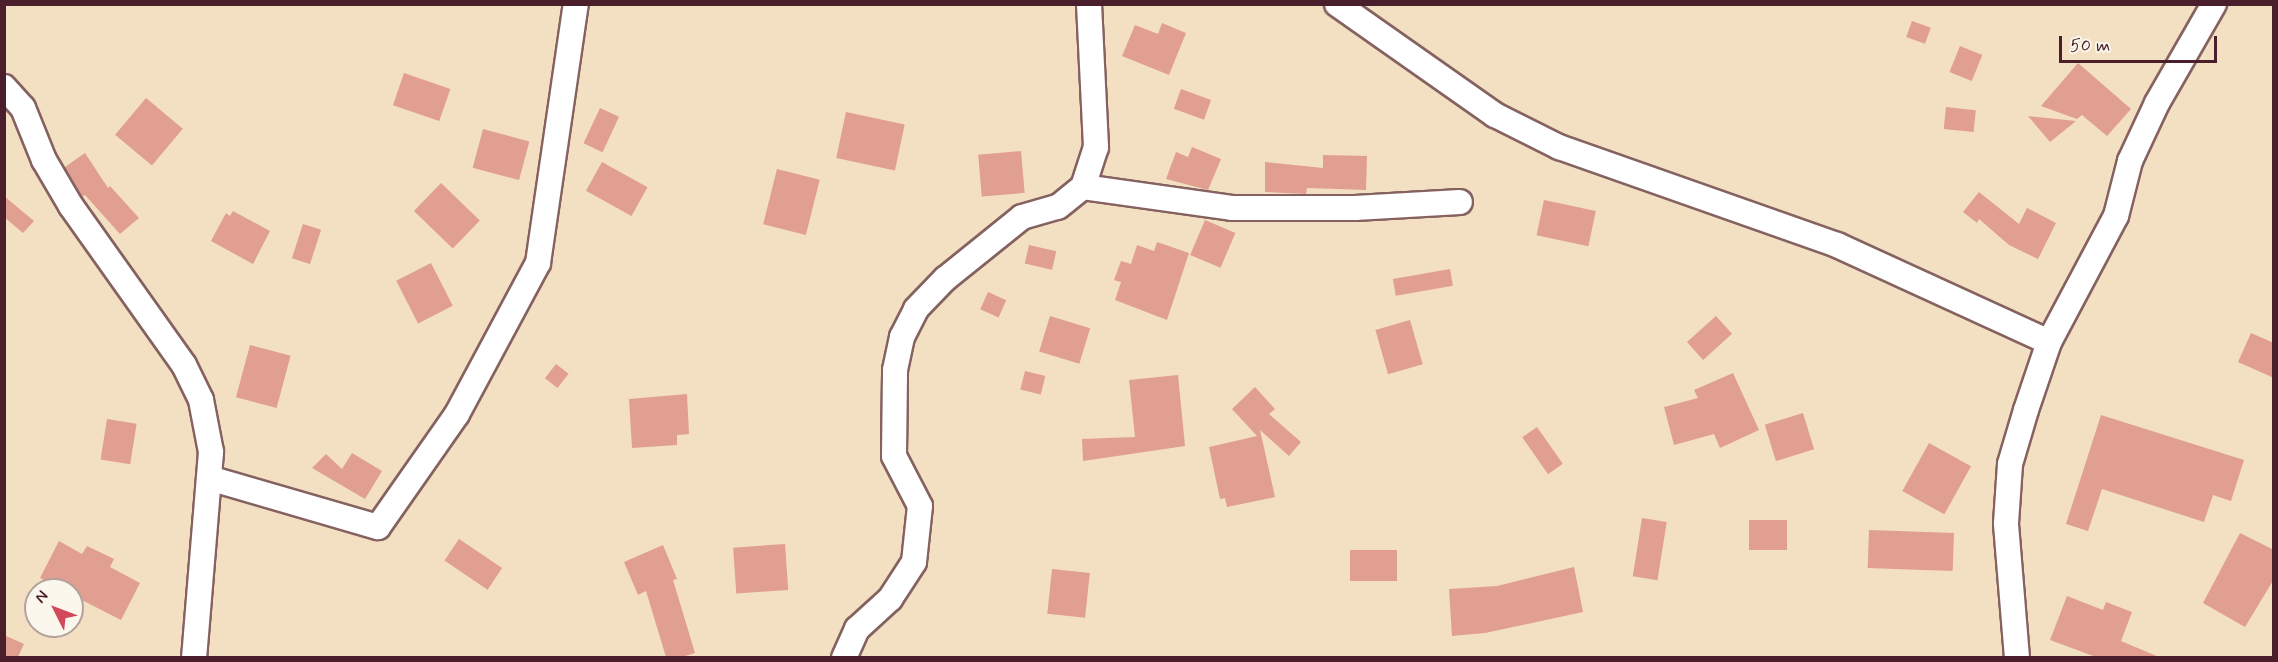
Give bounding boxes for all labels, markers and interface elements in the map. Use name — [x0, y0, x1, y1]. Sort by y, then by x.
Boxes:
scale bar — [2062, 24, 2220, 62]
text: 50 m — [2070, 34, 2110, 58]
north arrow — [24, 578, 84, 638]
text: N — [30, 586, 53, 608]

